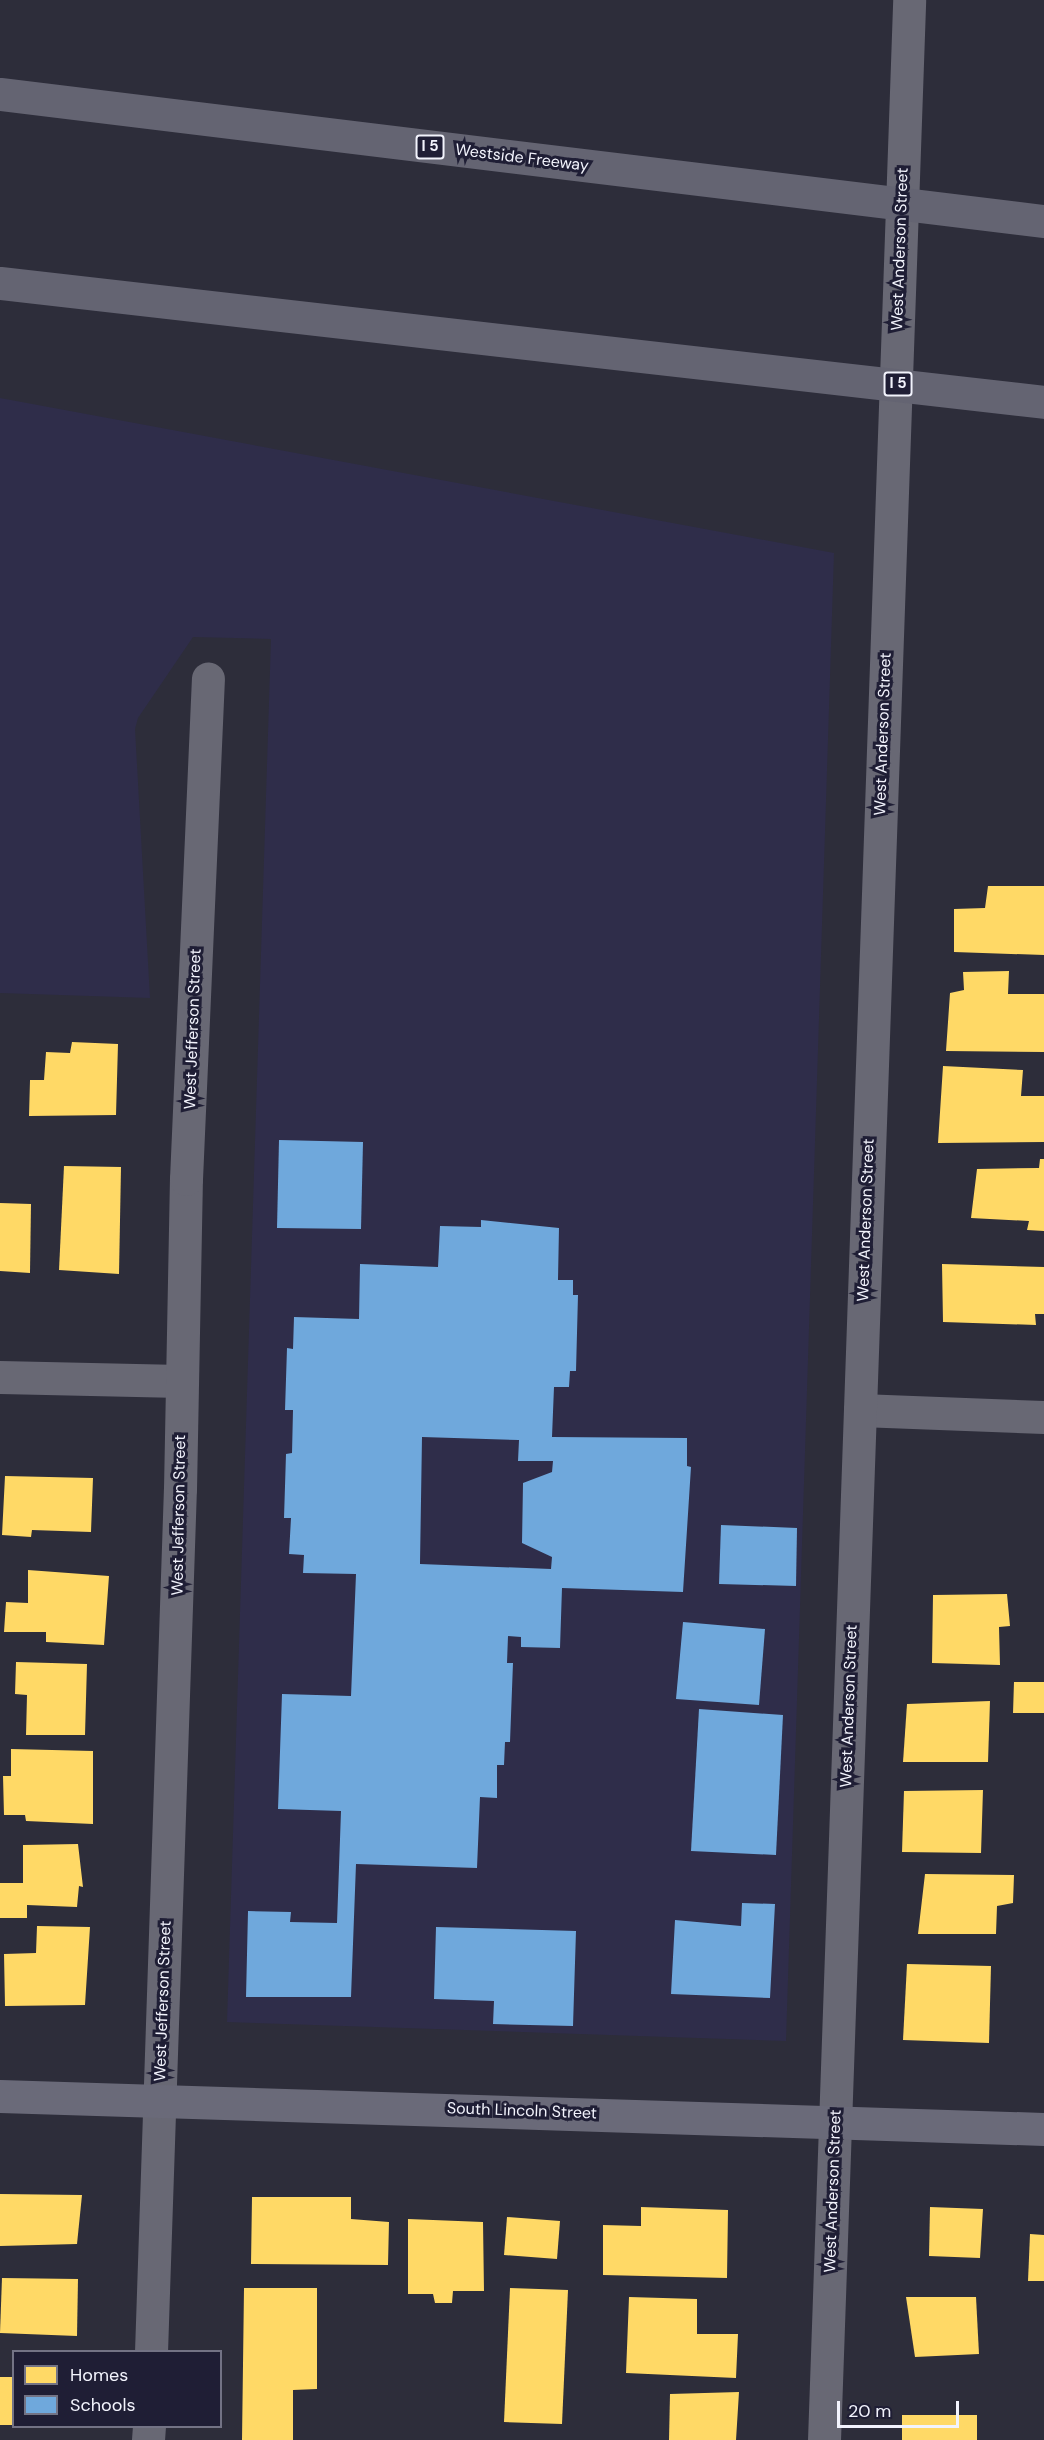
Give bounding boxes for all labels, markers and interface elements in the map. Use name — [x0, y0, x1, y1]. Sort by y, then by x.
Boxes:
road number: I 5 — [415, 135, 445, 159]
street label: Westside Freeway — [454, 140, 590, 176]
street label: West Anderson Street — [888, 167, 912, 331]
road number: I 5 — [883, 372, 913, 396]
street label: West Anderson Street — [871, 652, 895, 816]
street label: West Jefferson Street — [181, 948, 205, 1110]
street label: West Anderson Street — [854, 1138, 878, 1302]
street label: West Jefferson Street — [168, 1434, 190, 1596]
street label: West Anderson Street — [837, 1624, 861, 1788]
street label: West Jefferson Street — [151, 1920, 175, 2082]
street label: South Lincoln Street — [447, 2099, 597, 2123]
street label: West Anderson Street — [821, 2109, 845, 2273]
legend — [12, 2350, 222, 2428]
text: Homes — [70, 2363, 128, 2387]
scale bar — [840, 2389, 962, 2427]
text: Schools — [70, 2393, 135, 2417]
text: 20 m — [848, 2399, 891, 2423]

